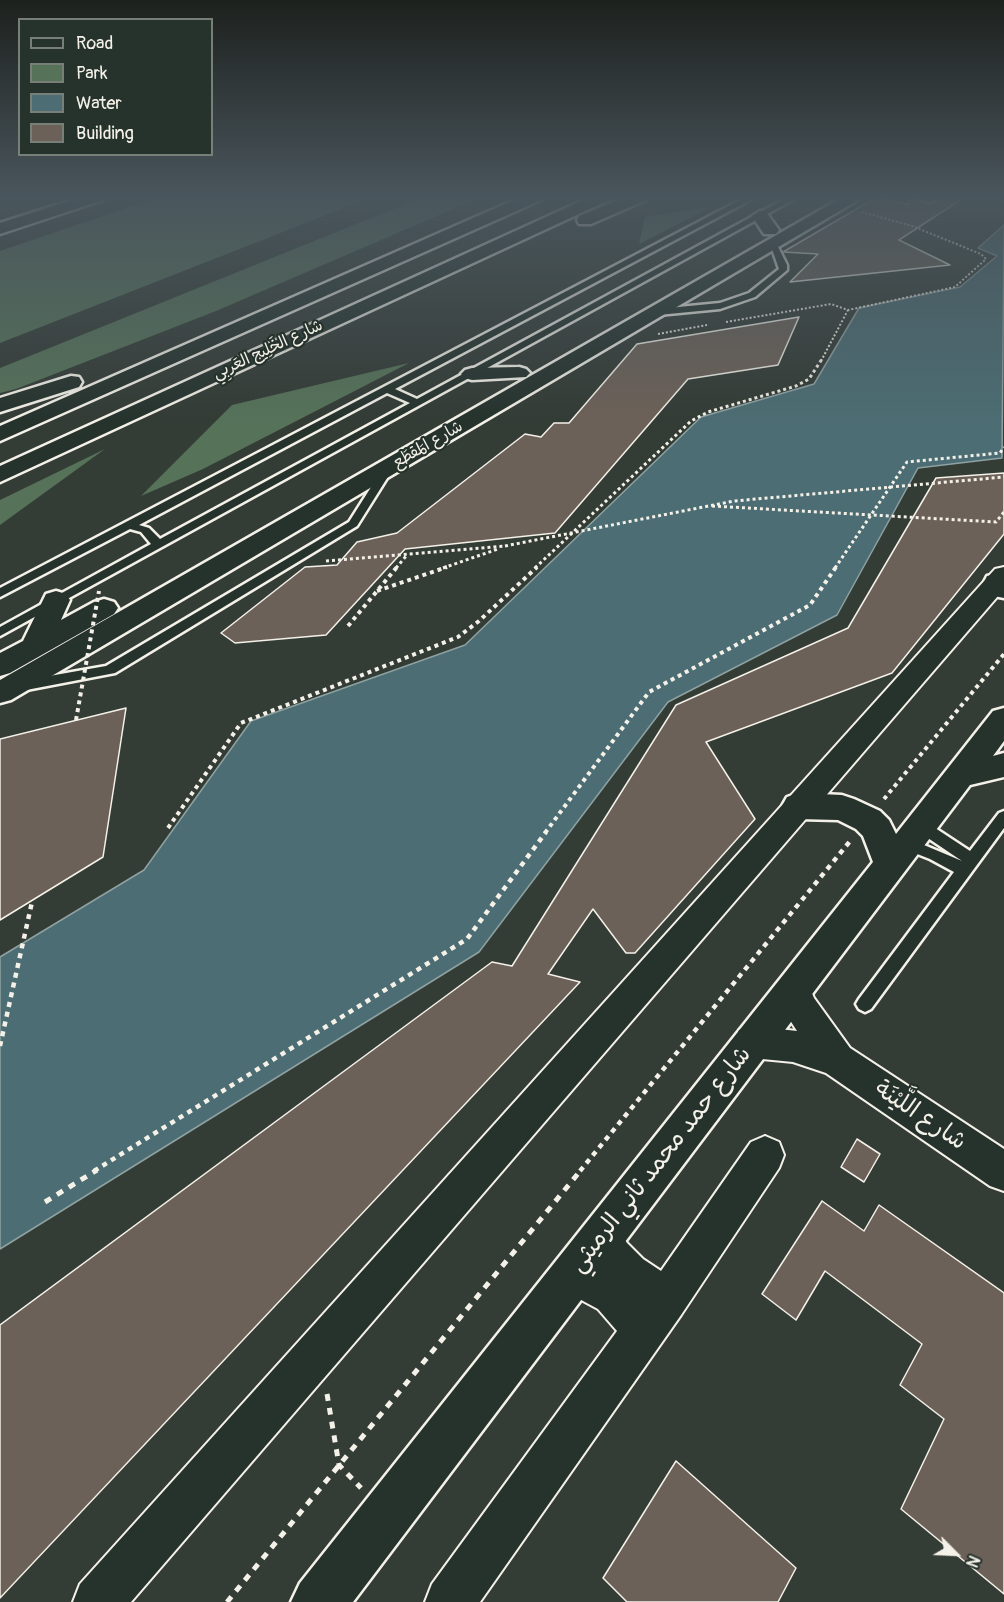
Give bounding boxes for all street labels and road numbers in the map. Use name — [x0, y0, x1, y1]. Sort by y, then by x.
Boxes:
street label: شارع الخَلِيج العَربِي — [210, 316, 326, 384]
street label: شارع المَقطَع — [390, 417, 466, 473]
street label: شارع حمد محمد ثاني الرميثي — [564, 1041, 758, 1279]
street label: شارع اللَّيْنَة — [869, 1075, 971, 1157]

